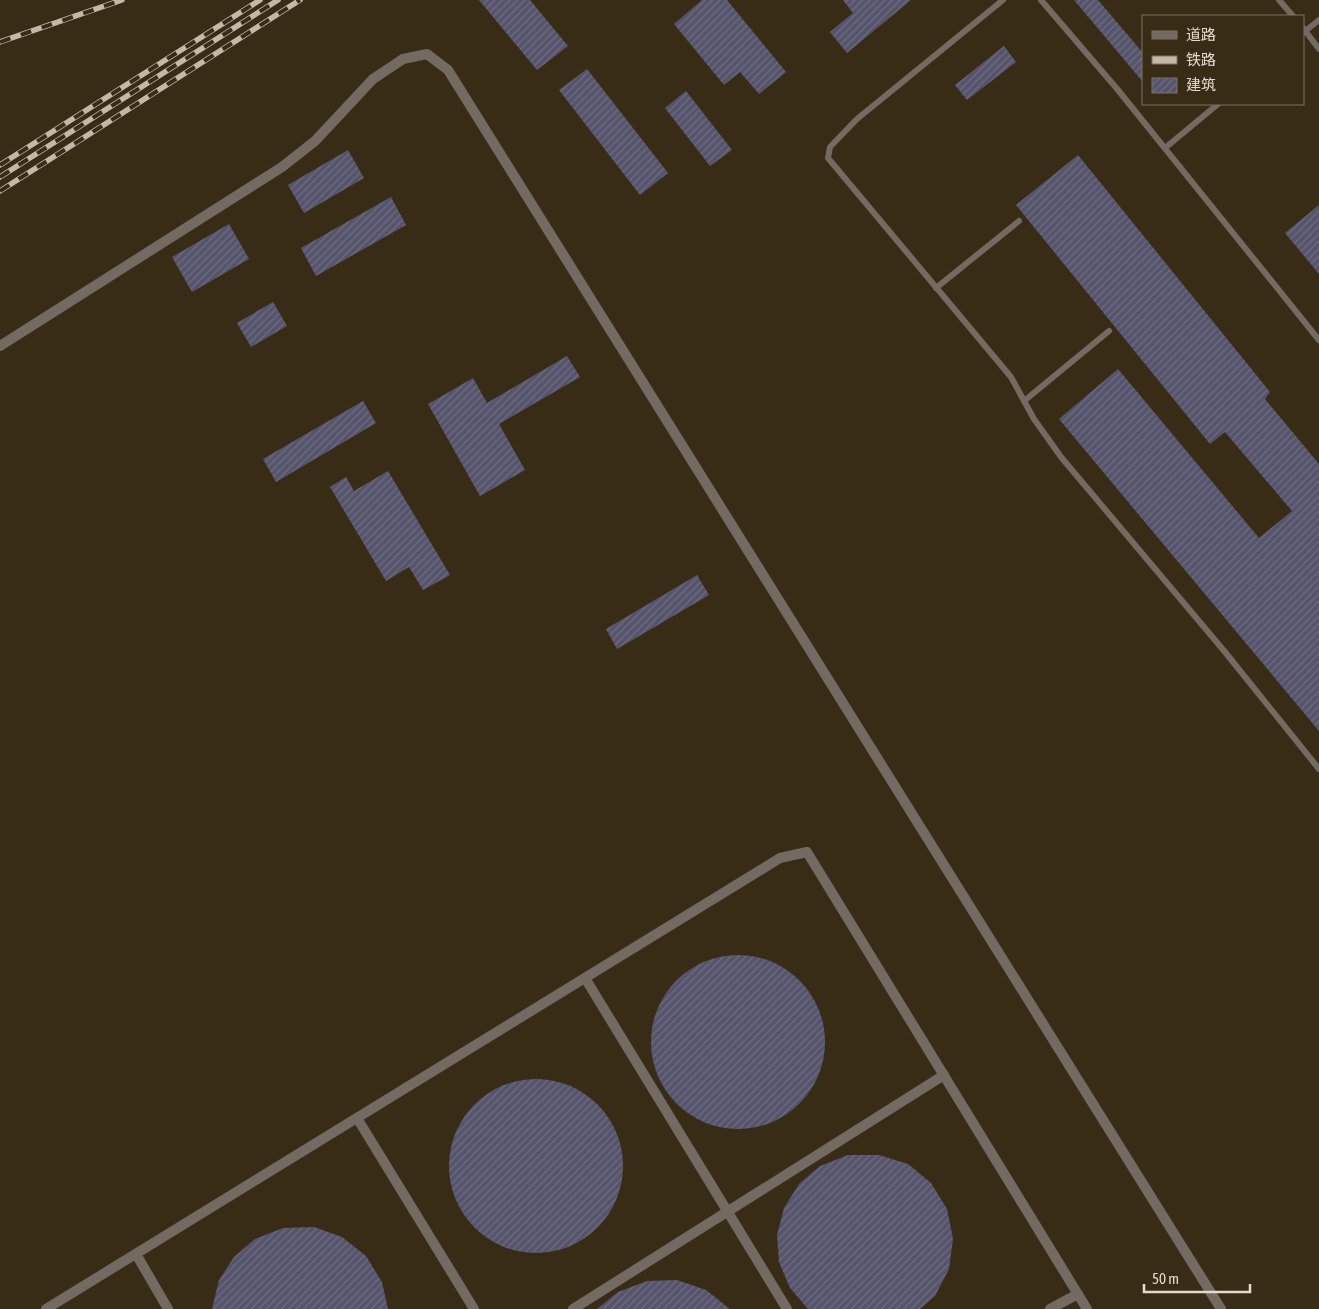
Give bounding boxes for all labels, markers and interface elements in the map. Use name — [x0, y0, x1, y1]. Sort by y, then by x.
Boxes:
legend — [1142, 15, 1304, 105]
text: 道路 — [1186, 26, 1216, 43]
text: 铁路 — [1186, 51, 1216, 68]
text: 建筑 — [1186, 76, 1216, 93]
scale bar — [1144, 1262, 1250, 1294]
text: 50 m — [1152, 1270, 1179, 1287]

